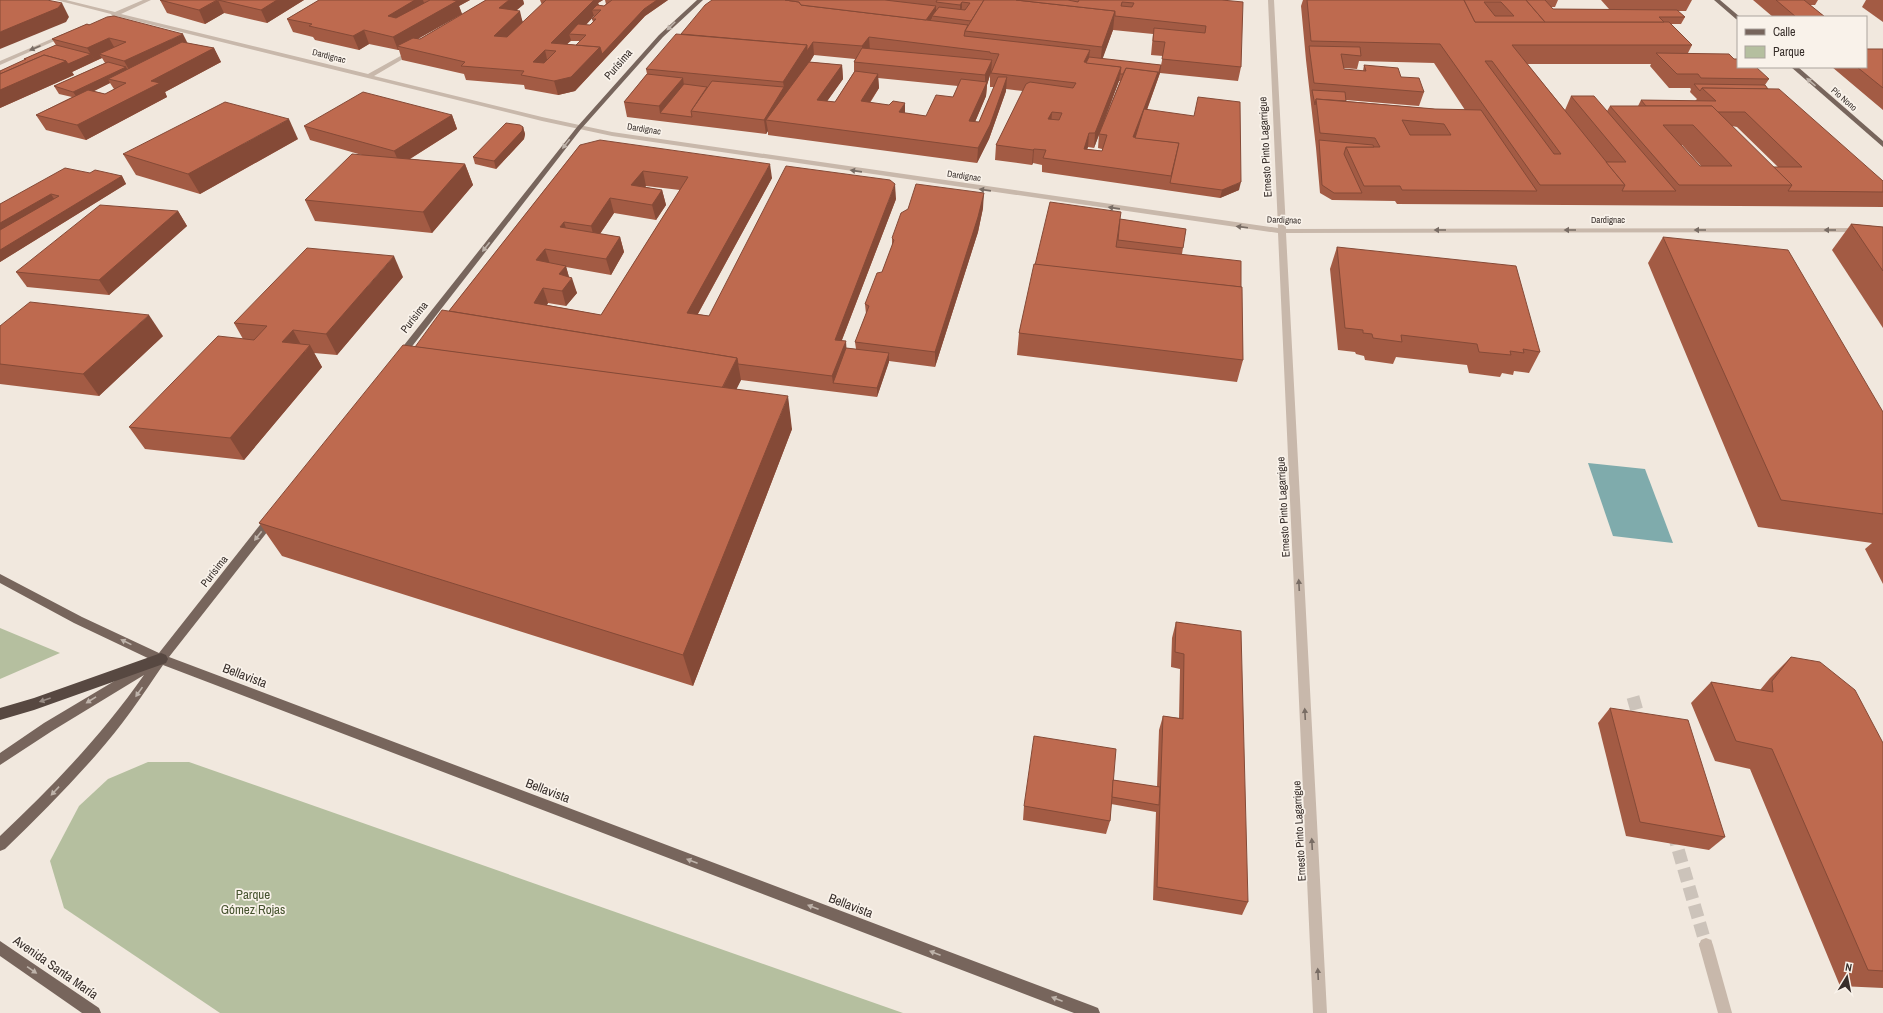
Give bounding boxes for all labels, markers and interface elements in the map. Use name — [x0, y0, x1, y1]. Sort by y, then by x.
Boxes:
legend — [1737, 16, 1867, 68]
one-way arrow — [666, 21, 676, 31]
text: Calle — [1773, 24, 1795, 40]
text: Parque — [1773, 44, 1805, 60]
one-way arrow — [30, 45, 41, 51]
street label: Dardignac — [311, 46, 347, 66]
street label: Purísima — [601, 46, 635, 82]
one-way arrow — [1806, 78, 1817, 87]
street label: Pío Nono — [1828, 84, 1860, 114]
street label: Ernesto Pinto Lagarrigue — [1255, 96, 1275, 198]
street label: Dardignac — [626, 120, 662, 138]
one-way arrow — [562, 139, 571, 150]
one-way arrow — [850, 168, 863, 174]
street label: Dardignac — [946, 168, 982, 184]
one-way arrow — [979, 186, 991, 192]
one-way arrow — [1108, 205, 1120, 211]
street label: Dardignac — [1267, 213, 1302, 227]
street label: Dardignac — [1591, 214, 1625, 226]
one-way arrow — [1236, 224, 1248, 230]
one-way arrow — [1433, 227, 1446, 233]
one-way arrow — [1563, 227, 1576, 233]
one-way arrow — [1693, 227, 1706, 233]
one-way arrow — [1823, 227, 1836, 233]
one-way arrow — [482, 241, 490, 252]
street label: Purísima — [397, 298, 431, 336]
street label: Ernesto Pinto Lagarrigue — [1273, 456, 1293, 558]
one-way arrow — [254, 530, 263, 541]
street label: Purísima — [197, 552, 231, 590]
one-way arrow — [1295, 579, 1302, 591]
one-way arrow — [120, 639, 131, 646]
street label: Bellavista — [220, 659, 270, 692]
one-way arrow — [135, 686, 143, 697]
one-way arrow — [86, 696, 96, 704]
one-way arrow — [38, 698, 50, 704]
one-way arrow — [1302, 708, 1309, 720]
street label: Bellavista — [523, 774, 573, 807]
street label: Ernesto Pinto Lagarrigue — [1289, 780, 1309, 882]
one-way arrow — [50, 786, 60, 796]
one-way arrow — [1308, 838, 1315, 850]
one-way arrow — [685, 857, 697, 863]
park label: Parque Gómez Rojas — [221, 886, 285, 918]
street label: Bellavista — [826, 889, 876, 922]
one-way arrow — [807, 903, 819, 909]
street label: Avenida Santa María — [9, 931, 102, 1003]
one-way arrow — [929, 950, 941, 956]
north arrow — [1827, 957, 1867, 997]
text: N — [1844, 960, 1853, 975]
one-way arrow — [27, 966, 37, 974]
one-way arrow — [1315, 967, 1321, 980]
one-way arrow — [1050, 996, 1062, 1002]

